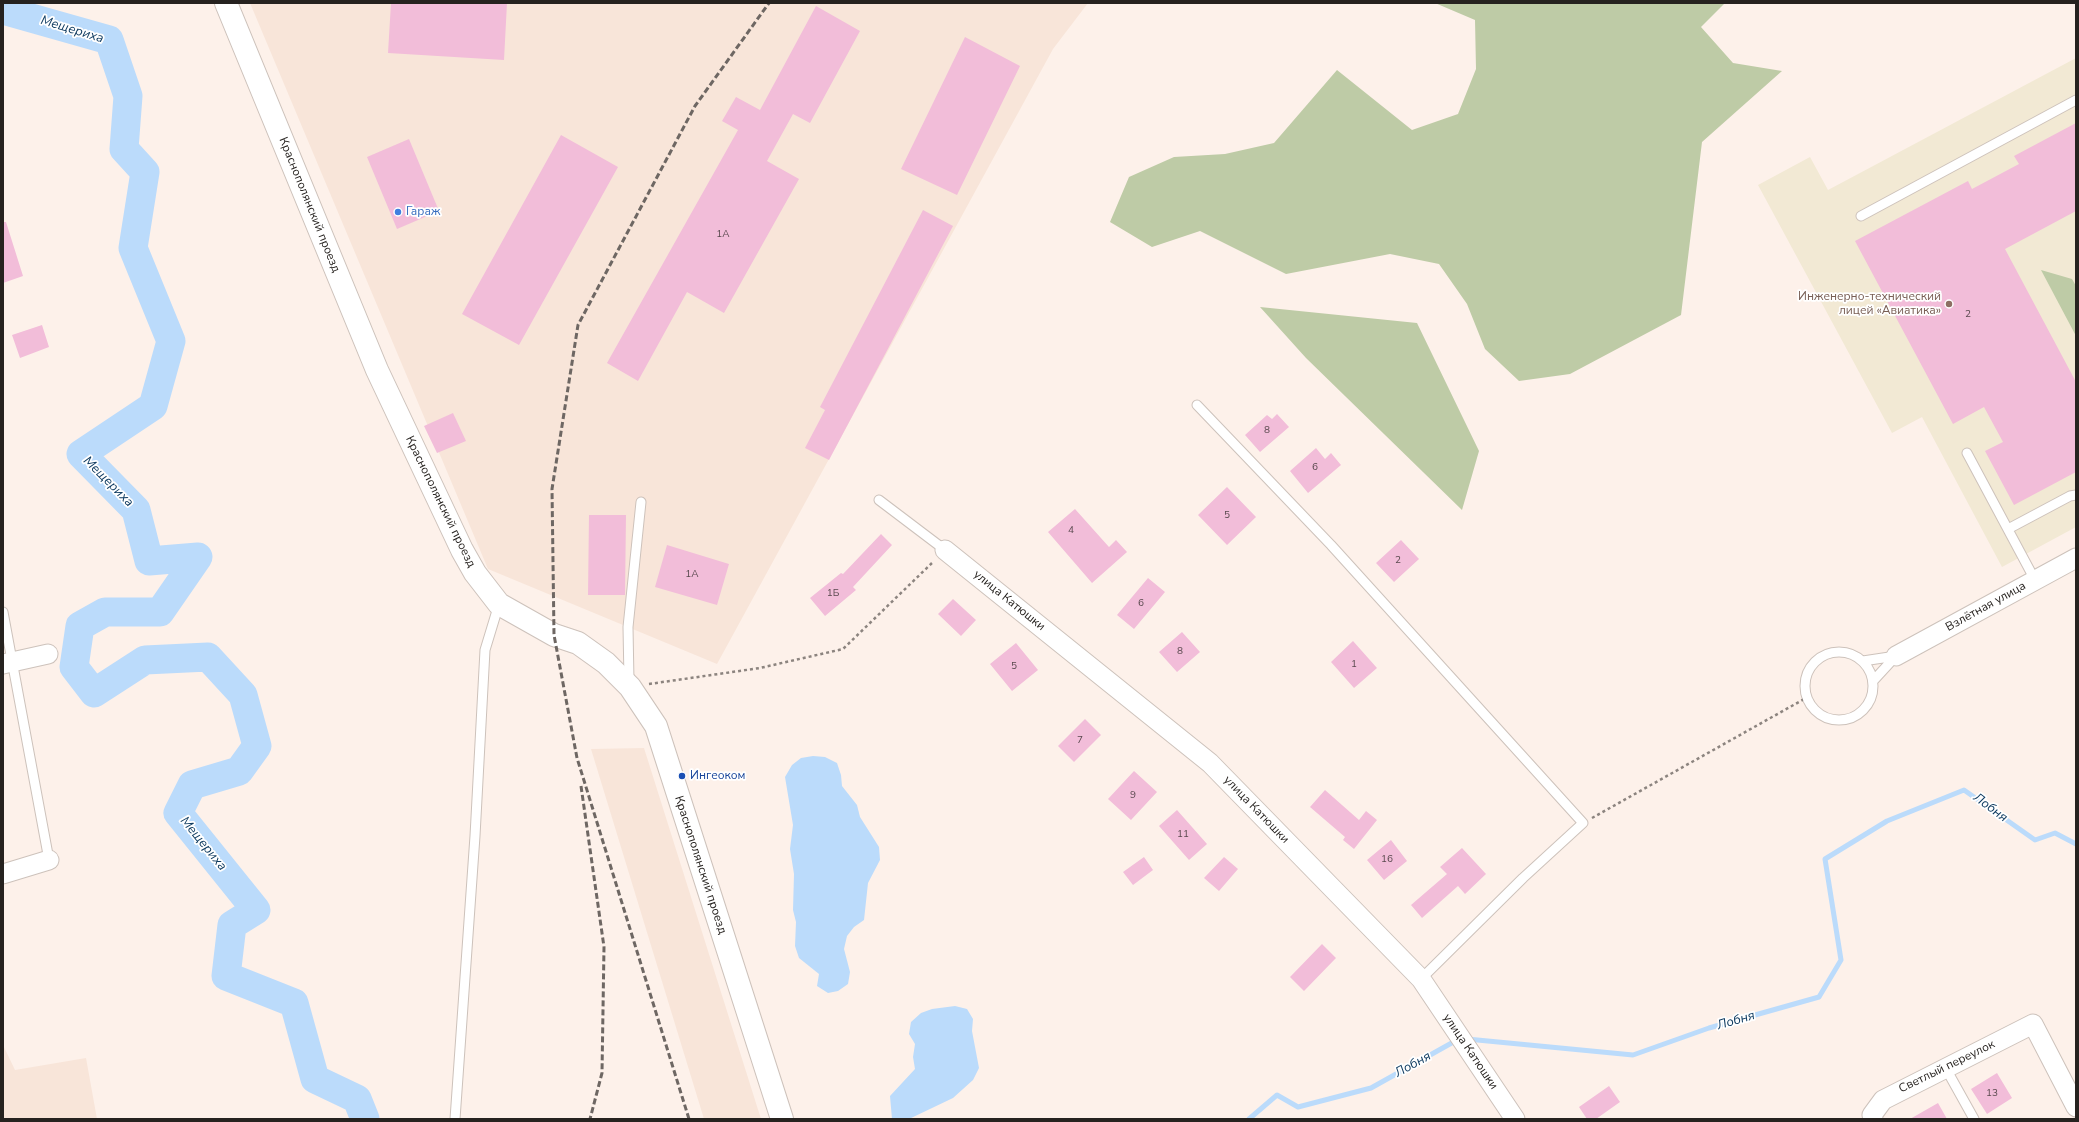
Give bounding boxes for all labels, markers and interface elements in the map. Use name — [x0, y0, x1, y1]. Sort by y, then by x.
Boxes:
water label: Мещериха — [39, 13, 105, 47]
street label: Краснополянский проезд — [275, 135, 343, 275]
place label: Гараж — [406, 205, 440, 219]
marker: Гараж — [393, 207, 403, 217]
house number: 1А — [716, 229, 730, 241]
place label: Инженерно-технический лицей «Авиатика» — [1798, 290, 1941, 318]
marker: Инженерно-технический лицей «Авиатика» — [1944, 299, 1954, 309]
house number: 2 — [1965, 309, 1971, 321]
house number: 8 — [1264, 425, 1270, 437]
street label: Краснополянский проезд — [402, 434, 478, 570]
water label: Мещериха — [79, 453, 137, 511]
house number: 6 — [1312, 462, 1318, 474]
house number: 5 — [1224, 510, 1230, 522]
house number: 4 — [1068, 525, 1074, 537]
house number: 2 — [1395, 555, 1401, 567]
street label: улица Катюшки — [970, 568, 1048, 634]
house number: 1А — [685, 569, 699, 581]
street label: Взлётная улица — [1943, 579, 2029, 635]
house number: 1Б — [827, 588, 839, 600]
house number: 6 — [1138, 598, 1144, 610]
house number: 8 — [1177, 646, 1183, 658]
house number: 1 — [1351, 659, 1357, 671]
house number: 5 — [1011, 661, 1017, 673]
house number: 7 — [1077, 735, 1083, 747]
place label: Ингеоком — [690, 769, 745, 783]
marker: Ингеоком — [677, 771, 687, 781]
street label: улица Катюшки — [1220, 773, 1292, 847]
house number: 9 — [1130, 790, 1136, 802]
water label: Лобня — [1970, 790, 2010, 826]
street label: Краснополянский проезд — [671, 794, 729, 936]
water label: Мещериха — [176, 814, 230, 874]
house number: 11 — [1177, 829, 1189, 841]
house number: 16 — [1381, 854, 1393, 866]
water label: Лобня — [1715, 1008, 1757, 1034]
street label: улица Катюшки — [1439, 1011, 1501, 1093]
street label: Светлый переулок — [1897, 1037, 1997, 1097]
water label: Лобня — [1392, 1049, 1434, 1081]
house number: 13 — [1986, 1088, 1998, 1100]

